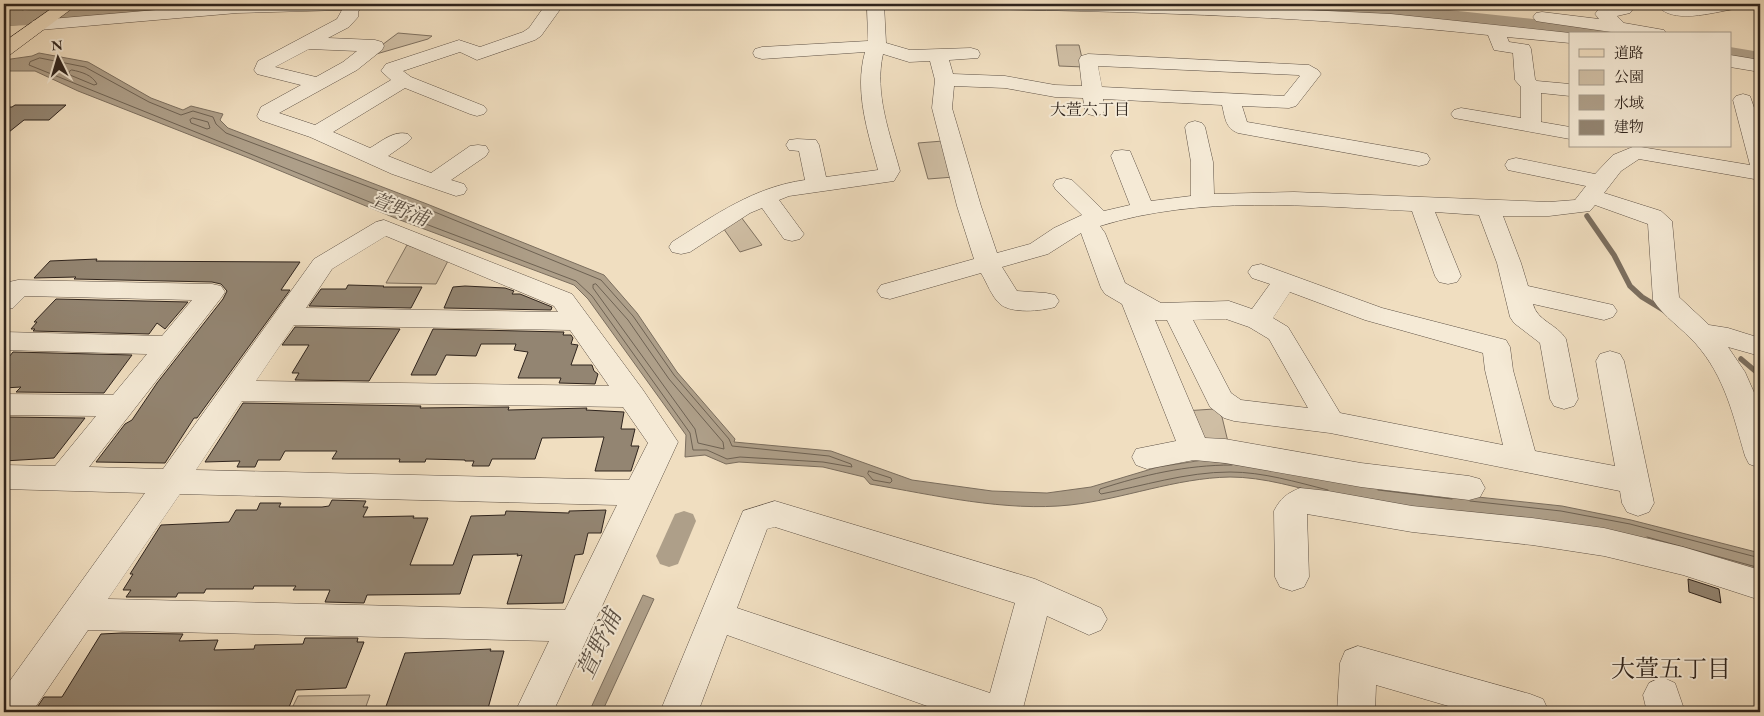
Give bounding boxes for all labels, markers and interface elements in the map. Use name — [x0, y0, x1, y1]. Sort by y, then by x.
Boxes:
north arrow — [32, 32, 82, 82]
legend — [1569, 32, 1732, 148]
text: N — [50, 36, 64, 55]
text: 道路 — [1614, 43, 1644, 62]
text: 公園 — [1614, 67, 1644, 86]
text: 水域 — [1614, 93, 1644, 112]
district label: 大萱六丁目 — [1050, 99, 1130, 120]
text: 建物 — [1614, 117, 1644, 136]
water label: 萱野浦 — [367, 186, 435, 233]
water label: 萱野浦 — [569, 601, 629, 683]
district label: 大萱五丁目 — [1611, 653, 1731, 684]

